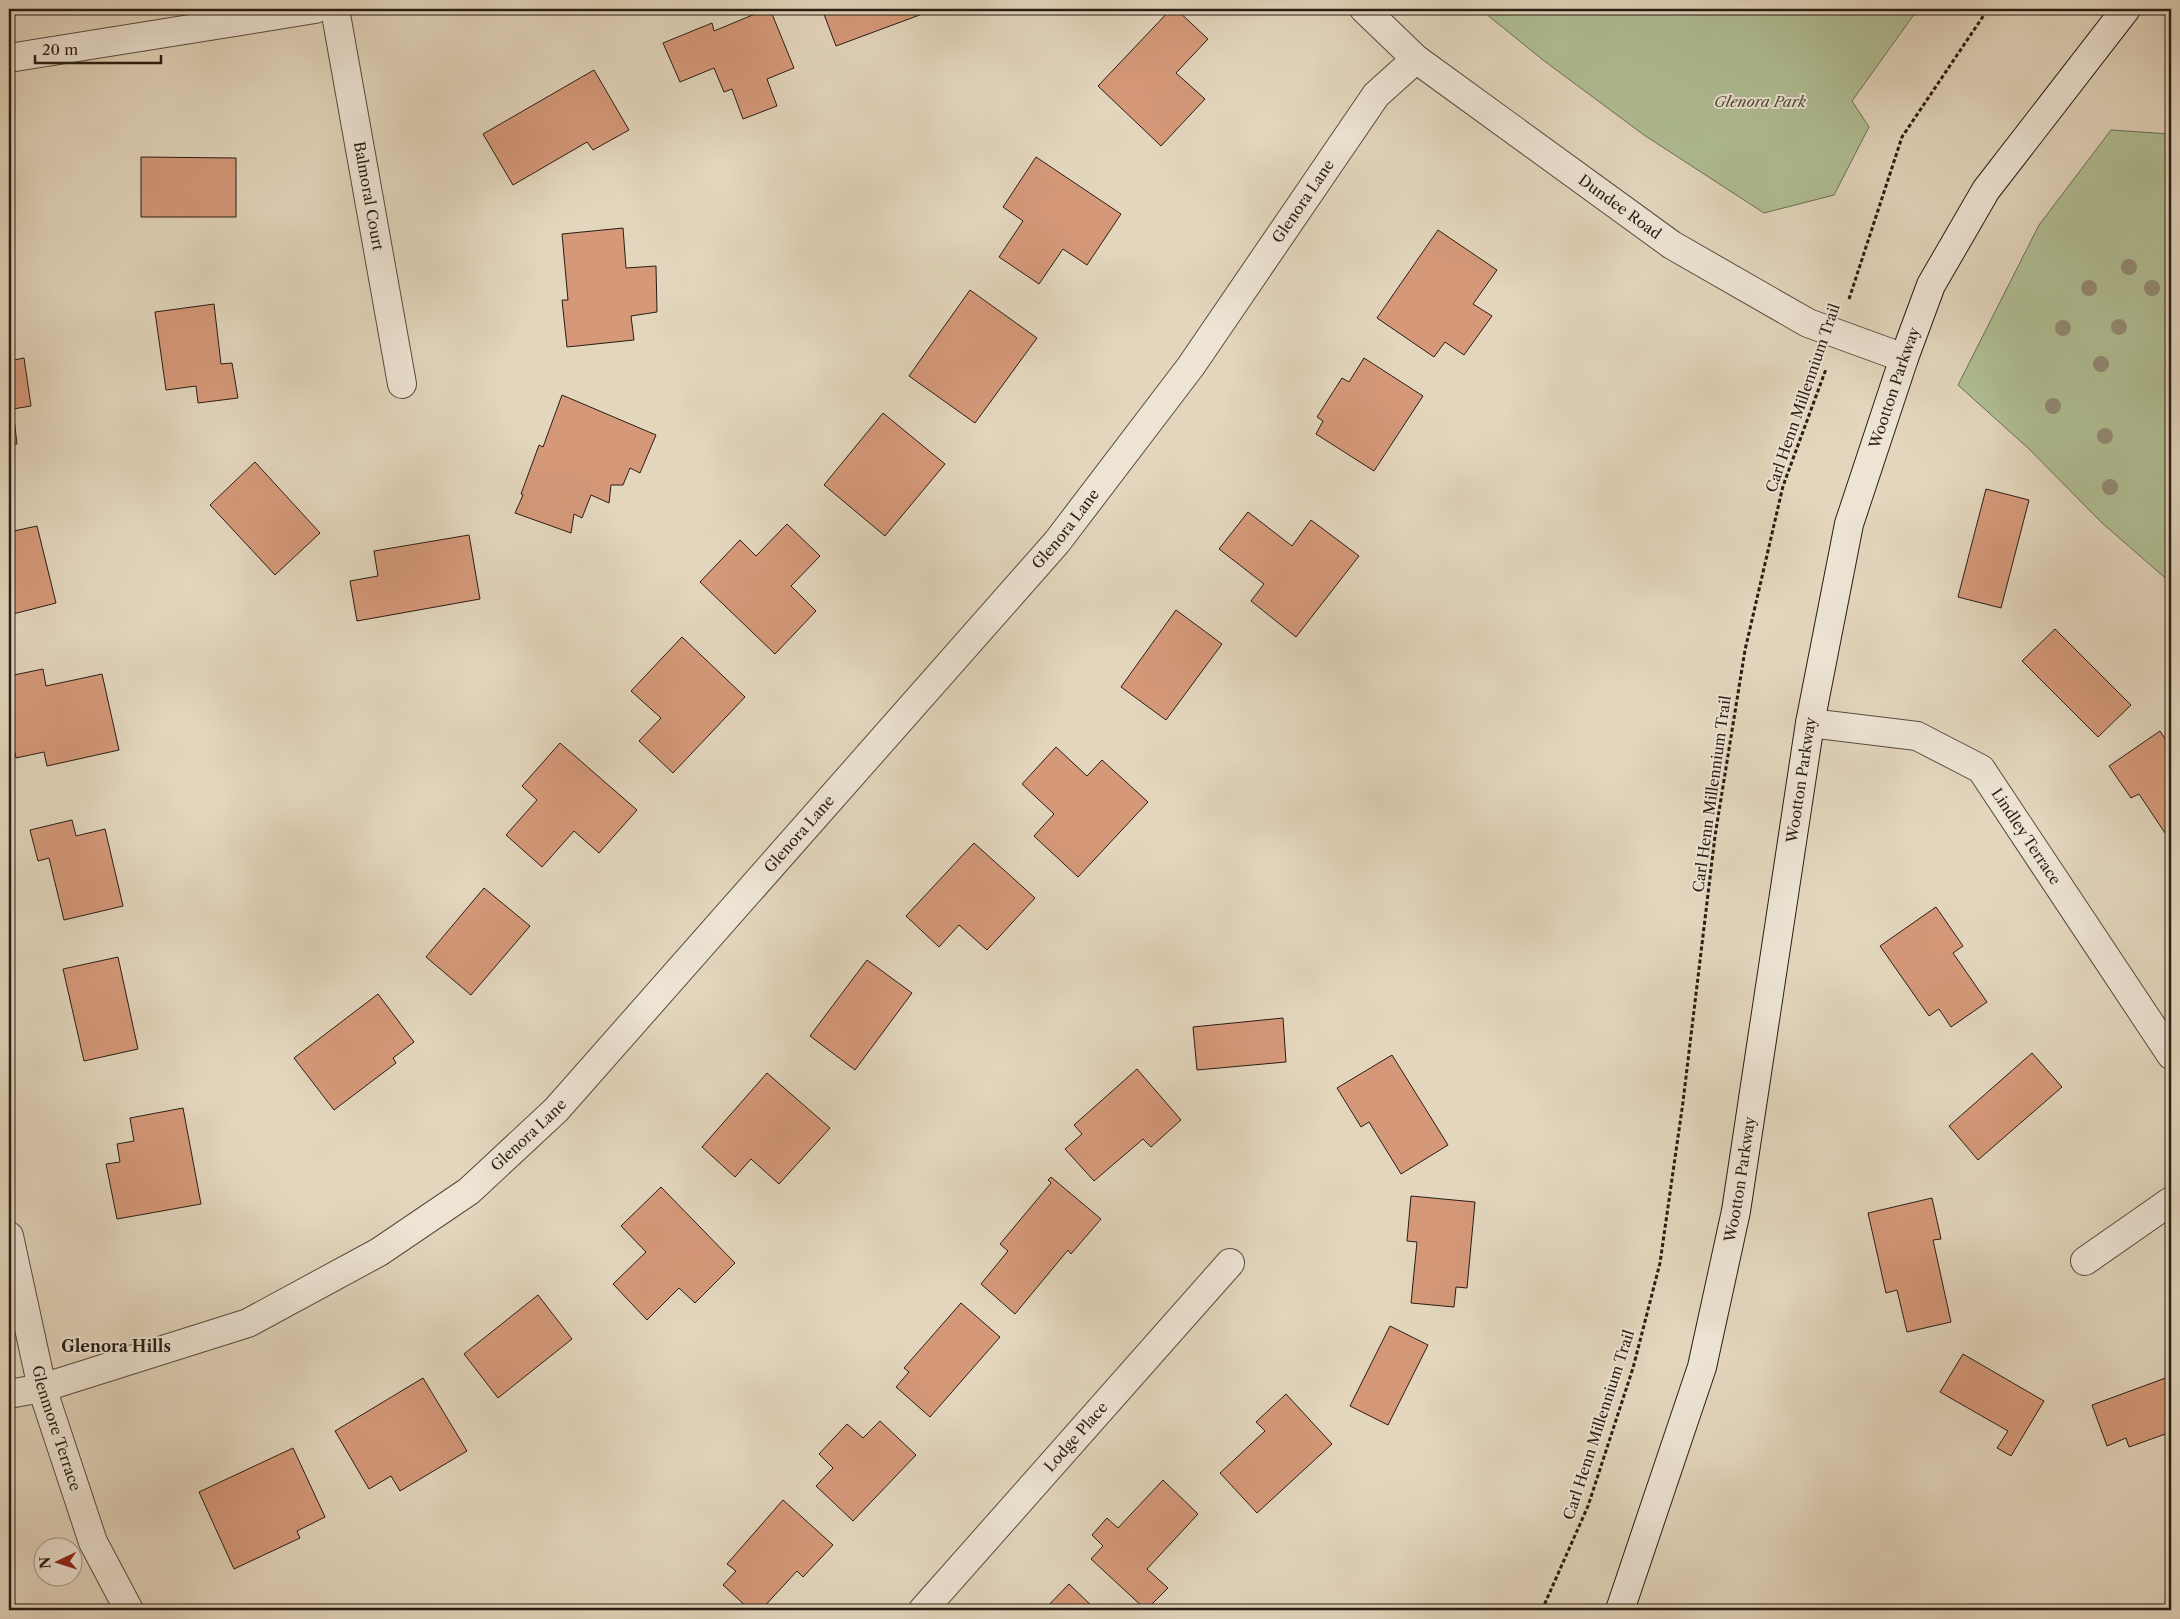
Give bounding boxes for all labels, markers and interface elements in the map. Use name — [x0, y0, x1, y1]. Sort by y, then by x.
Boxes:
scale bar — [35, 32, 161, 64]
text: 20 m — [42, 40, 78, 59]
park label: Glenora Park — [1714, 92, 1806, 111]
street label: Balmoral Court — [350, 140, 388, 253]
street label: Glenora Lane — [1268, 156, 1338, 247]
street label: Dundee Road — [1575, 170, 1665, 243]
street label: Carl Henn Millennium Trail — [1761, 300, 1844, 495]
street label: Wootton Parkway — [1864, 324, 1924, 452]
street label: Glenora Lane — [1028, 485, 1103, 573]
street label: Carl Henn Millennium Trail — [1688, 694, 1735, 894]
street label: Wootton Parkway — [1782, 715, 1820, 845]
street label: Lindley Terrace — [1987, 784, 2065, 888]
street label: Glenora Lane — [760, 791, 838, 876]
street label: Glenora Lane — [486, 1095, 570, 1175]
street label: Wootton Parkway — [1719, 1115, 1759, 1245]
street label: Carl Henn Millennium Trail — [1559, 1327, 1638, 1522]
district label: Glenora Hills — [61, 1336, 171, 1356]
street label: Glenmore Terrace — [28, 1364, 85, 1493]
street label: Lodge Place — [1040, 1398, 1112, 1476]
north arrow — [32, 1536, 82, 1586]
text: N — [36, 1556, 54, 1570]

